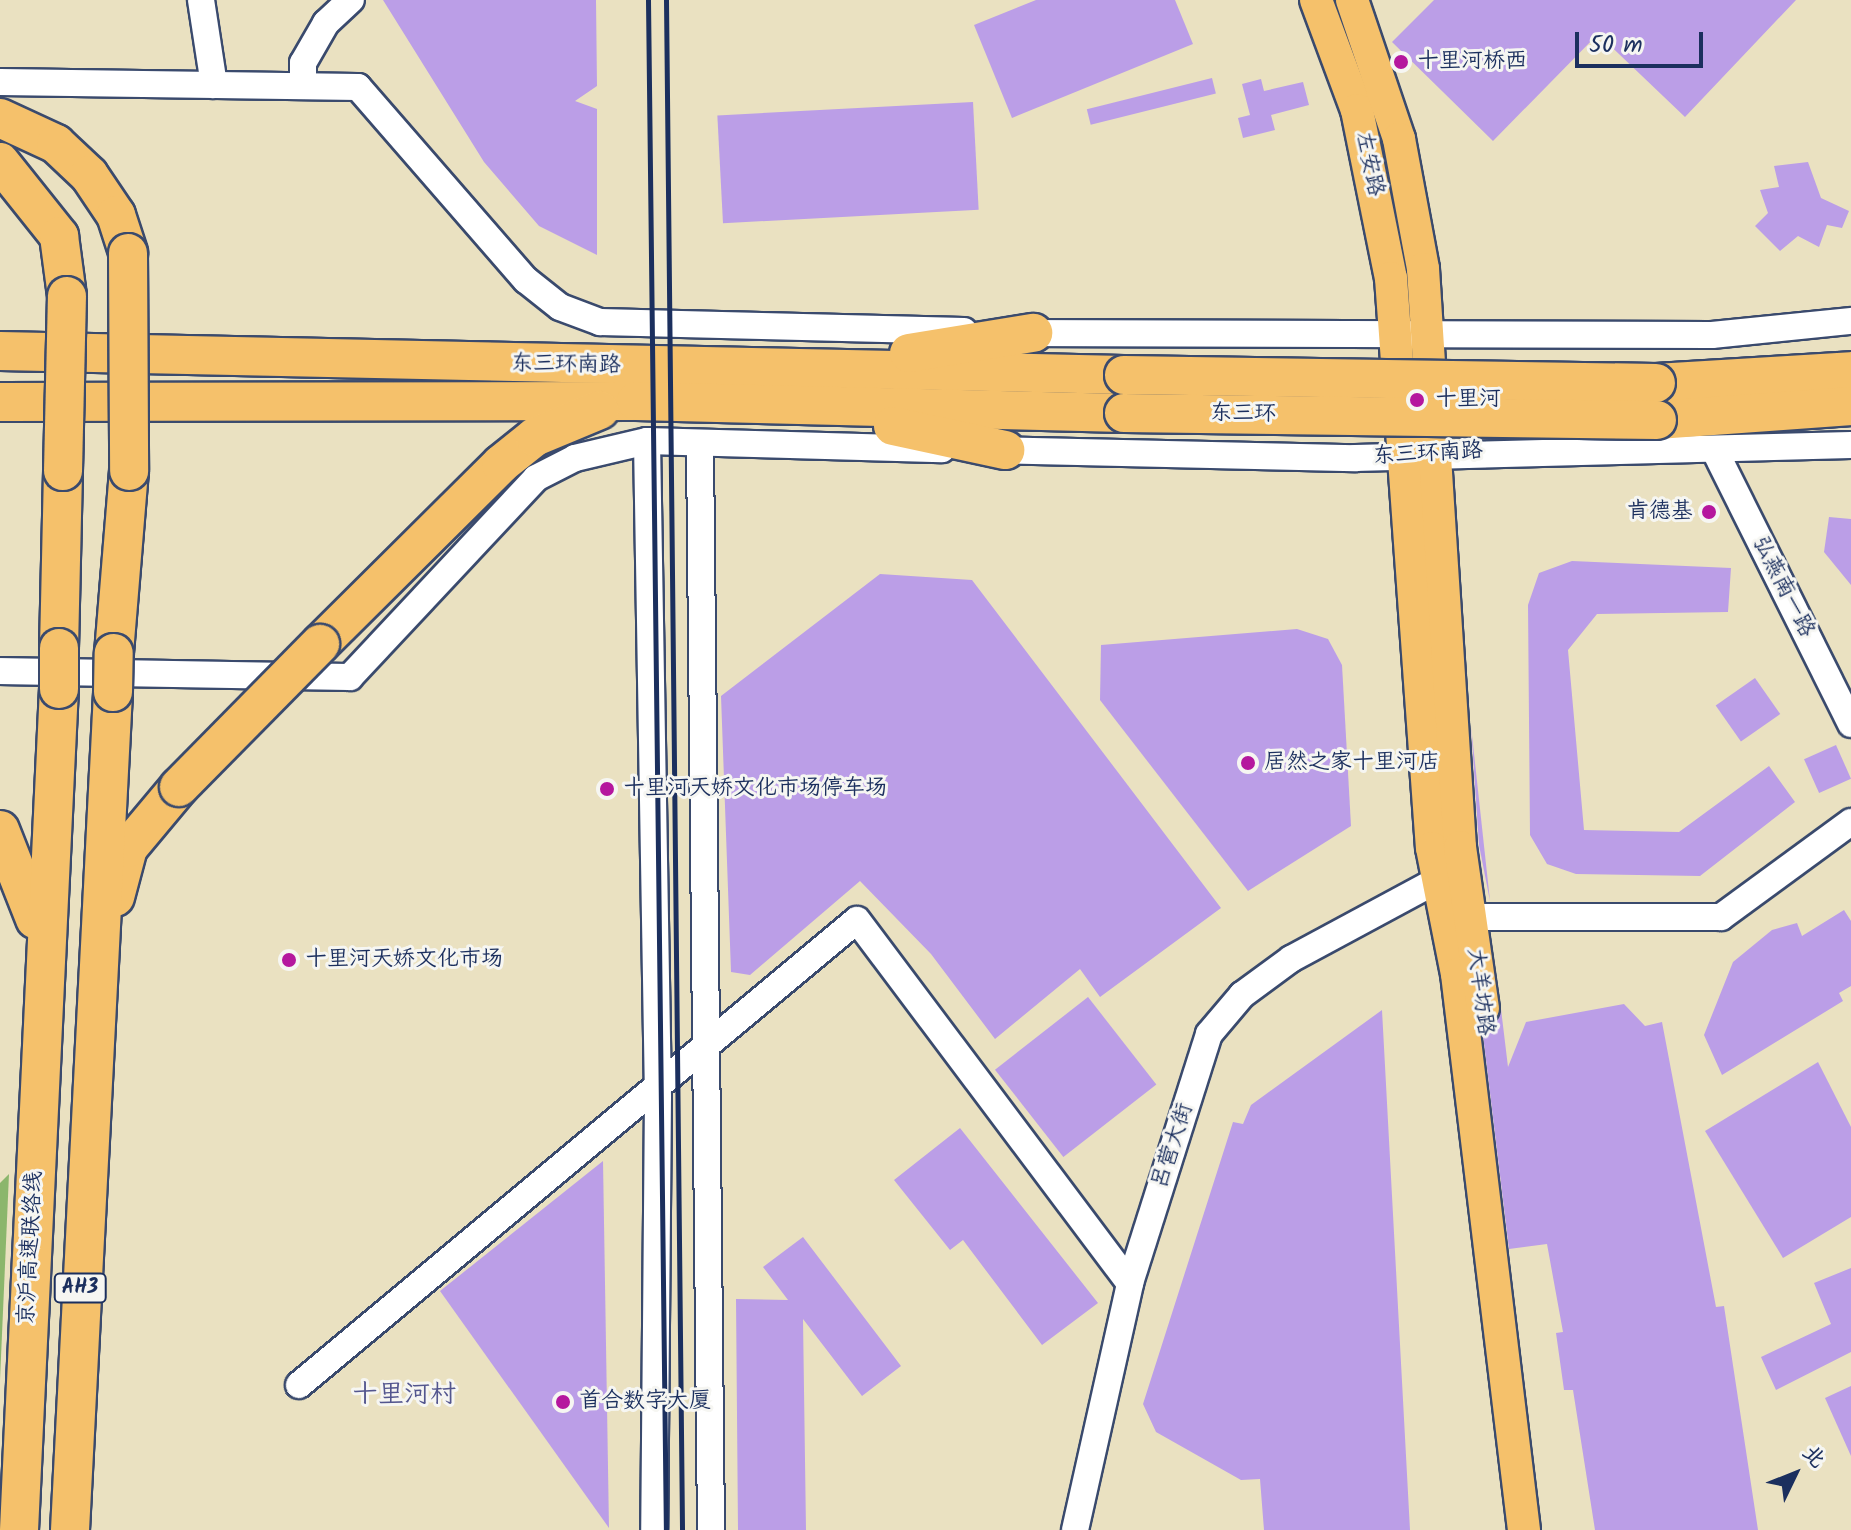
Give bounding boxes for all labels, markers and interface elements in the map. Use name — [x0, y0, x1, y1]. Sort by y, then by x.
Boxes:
scale bar — [1579, 16, 1707, 66]
text: 50 m — [1589, 26, 1643, 65]
place label: 十里河桥西 — [1417, 49, 1527, 75]
marker: 十里河桥西 — [1392, 53, 1410, 71]
street label: 左安路 — [1349, 129, 1389, 199]
street label: 东三环南路 — [511, 351, 621, 379]
place label: 十里河 — [1435, 387, 1501, 413]
marker: 十里河 — [1406, 389, 1428, 411]
street label: 东三环 — [1210, 400, 1276, 428]
street label: 东三环南路 — [1372, 438, 1484, 470]
place label: 肯德基 — [1627, 499, 1693, 525]
marker: 肯德基 — [1700, 503, 1718, 521]
street label: 弘燕南一路 — [1746, 532, 1820, 642]
place label: 居然之家十里河店 — [1264, 750, 1440, 776]
marker: 居然之家十里河店 — [1239, 754, 1257, 772]
place label: 十里河天娇文化市场停车场 — [623, 776, 887, 802]
marker: 十里河天娇文化市场停车场 — [598, 780, 616, 798]
place label: 十里河天娇文化市场 — [305, 947, 503, 973]
street label: 大羊坊路 — [1462, 947, 1498, 1037]
marker: 十里河天娇文化市场 — [280, 951, 298, 969]
street label: 吕营大街 — [1147, 1100, 1199, 1192]
street label: 京沪高速联络线 — [14, 1170, 48, 1326]
road number: AH3 — [52, 1272, 108, 1304]
district label: 十里河村 — [352, 1380, 456, 1412]
place label: 首合数字大厦 — [579, 1389, 711, 1415]
marker: 首合数字大厦 — [554, 1393, 572, 1411]
north arrow — [1755, 1434, 1835, 1514]
text: 北 — [1793, 1437, 1833, 1477]

